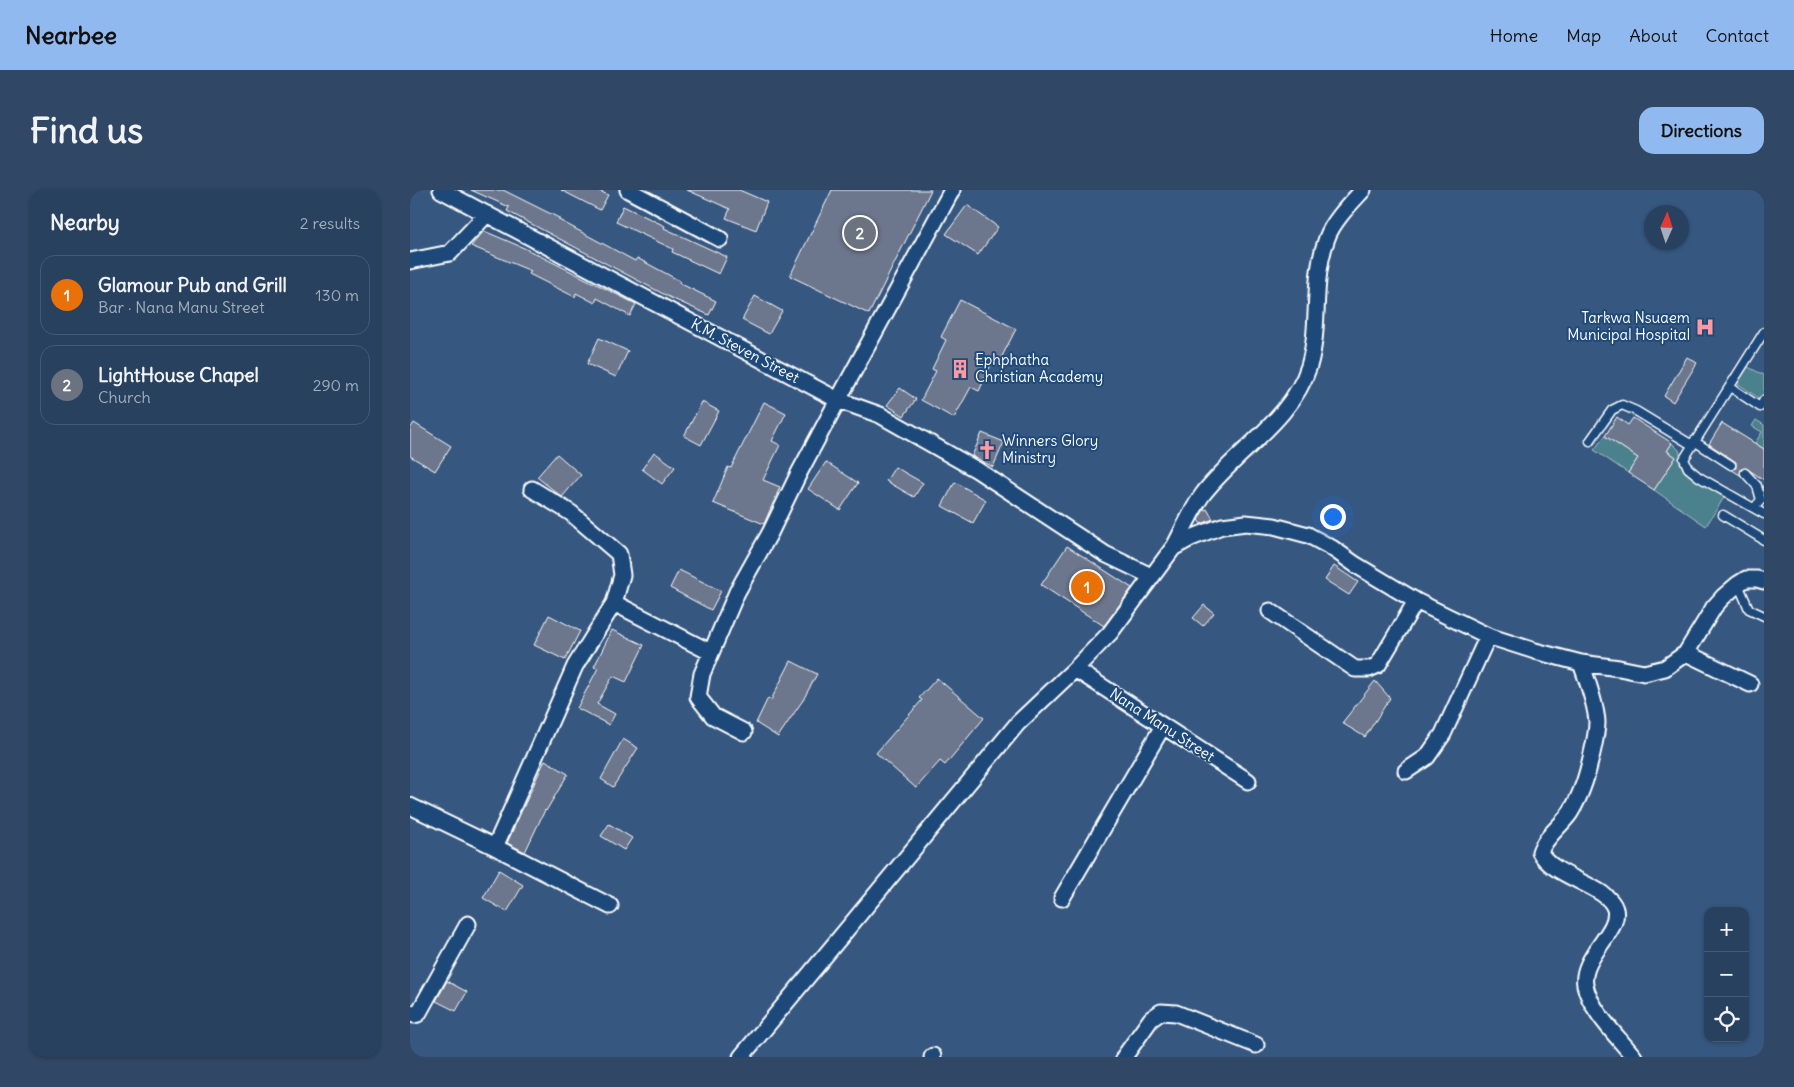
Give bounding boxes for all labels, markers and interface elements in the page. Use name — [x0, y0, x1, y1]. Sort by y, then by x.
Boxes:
text: Nearbee — [25, 20, 117, 50]
text: Home — [1490, 24, 1538, 47]
text: Map — [1566, 24, 1601, 47]
text: About — [1629, 24, 1677, 47]
text: Contact — [1705, 24, 1769, 47]
button: Directions — [1639, 107, 1764, 154]
text: Find us — [30, 108, 143, 152]
north arrow — [1644, 205, 1689, 250]
text: Nearby — [50, 209, 120, 236]
text: 2 results — [300, 213, 360, 233]
pin: 2 — [844, 214, 876, 252]
text: Glamour Pub and Grill — [98, 273, 287, 297]
text: 1 — [64, 285, 70, 305]
text: 130 m — [315, 285, 359, 305]
text: Bar · Nana Manu Street — [98, 297, 265, 317]
place label: Tarkwa Nsuaem Municipal Hospital — [1567, 308, 1690, 344]
street label: K.M. Steven Street — [688, 314, 803, 387]
hospital icon: Tarkwa Nsuaem Municipal Hospital — [1694, 316, 1716, 338]
place label: Ephphatha Christian Academy — [975, 350, 1103, 386]
building icon: Ephphatha Christian Academy — [949, 358, 971, 380]
text: LightHouse Chapel — [98, 363, 259, 387]
text: 2 — [63, 375, 71, 395]
text: 290 m — [313, 375, 359, 395]
text: Church — [98, 387, 151, 407]
place label: Winners Glory Ministry — [1002, 431, 1098, 467]
church icon: Winners Glory Ministry — [976, 439, 998, 461]
your location — [1320, 504, 1346, 530]
pin: 1 — [1071, 568, 1103, 606]
street label: Nana Manu Street — [1106, 684, 1218, 766]
map controls — [1704, 907, 1749, 1042]
button: + — [1704, 907, 1749, 952]
button: − — [1704, 952, 1749, 997]
button: locate — [1704, 997, 1749, 1042]

